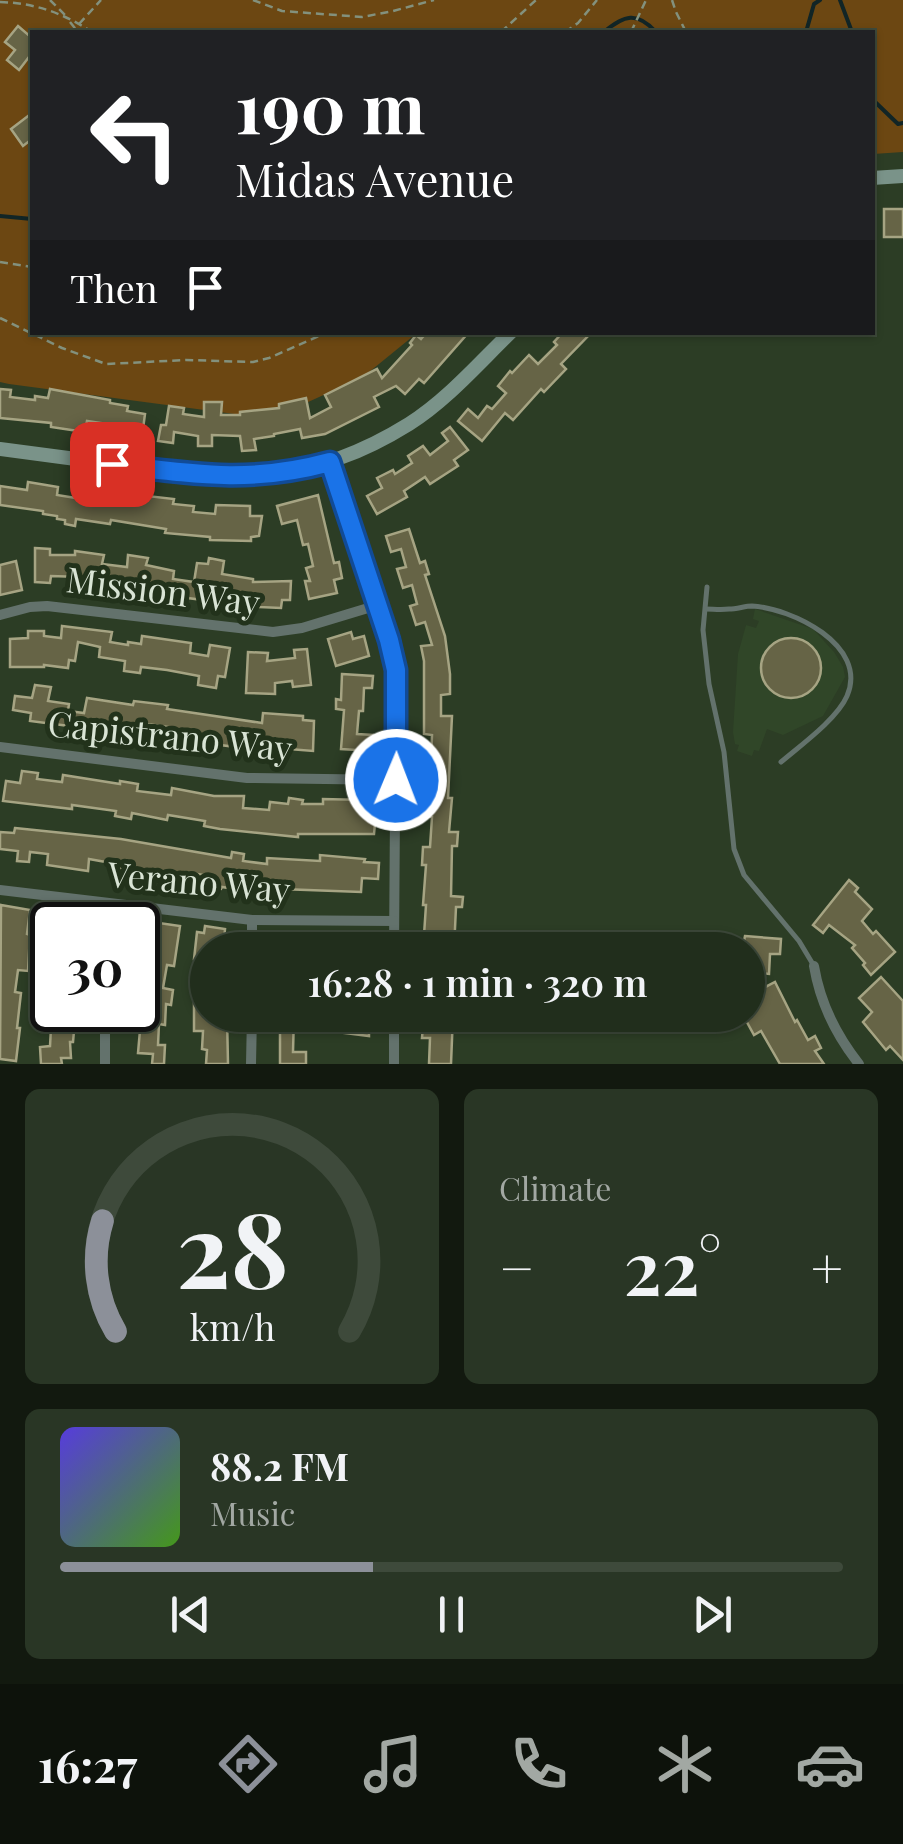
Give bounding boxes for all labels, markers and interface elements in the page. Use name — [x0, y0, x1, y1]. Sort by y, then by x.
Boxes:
text: 190 m — [235, 58, 425, 152]
icon: left — [70, 70, 200, 200]
text: Midas Avenue — [235, 148, 514, 208]
icon: arrive — [178, 260, 233, 315]
text: Then — [70, 262, 158, 313]
pin — [70, 422, 155, 507]
icon: arrive — [85, 437, 140, 492]
street label: Mission Way — [64, 554, 263, 625]
street label: Capistrano Way — [46, 698, 295, 771]
position arrow — [344, 728, 448, 832]
street label: Verano Way — [105, 849, 293, 912]
speed limit sign: 30 — [30, 902, 160, 1032]
text: 16:28 · 1 min · 320 m — [307, 956, 648, 1007]
text: Climate — [499, 1166, 611, 1209]
text: 28 — [176, 1176, 288, 1315]
text: 22° — [623, 1215, 722, 1315]
text: − — [499, 1229, 535, 1303]
text: + — [811, 1229, 843, 1303]
text: km/h — [189, 1302, 275, 1350]
text: 88.2 FM — [210, 1440, 349, 1491]
text: Music — [210, 1491, 295, 1534]
icon: previous — [163, 1587, 218, 1642]
icon: pause — [424, 1587, 479, 1642]
icon: next — [685, 1587, 740, 1642]
icon: directions — [213, 1729, 283, 1799]
icon: music — [358, 1729, 428, 1799]
icon: phone — [504, 1729, 574, 1799]
icon: climate — [650, 1729, 720, 1799]
icon: car — [795, 1729, 865, 1799]
text: 16:27 — [38, 1734, 137, 1794]

